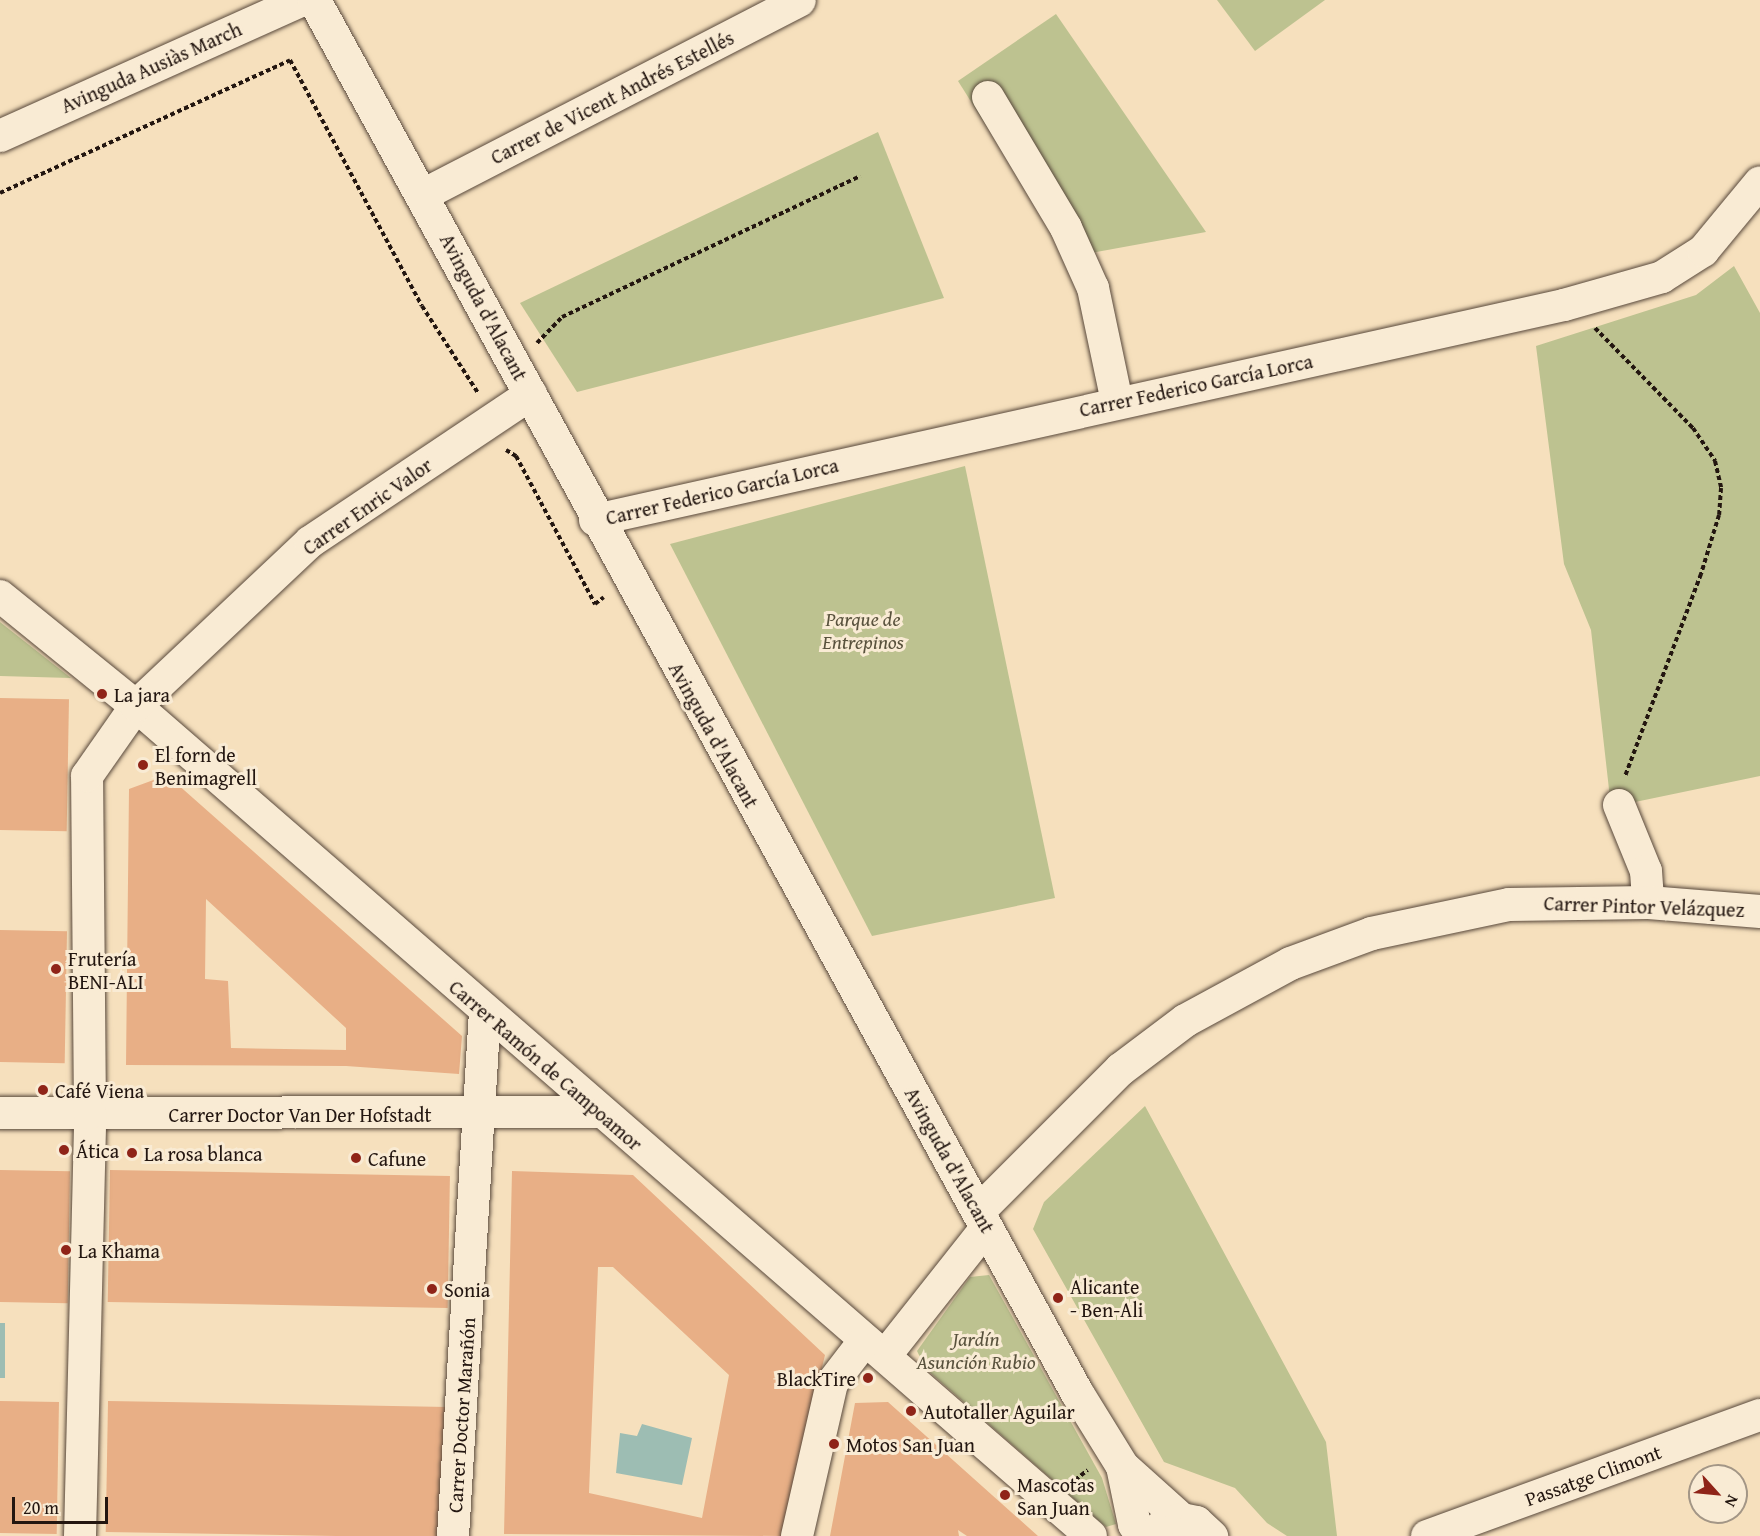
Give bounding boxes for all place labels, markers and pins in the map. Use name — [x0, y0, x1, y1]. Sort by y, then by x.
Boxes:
place label: La jara — [114, 682, 170, 706]
marker: La jara — [95, 687, 109, 701]
place label: El forn de Benimagrell — [155, 742, 257, 789]
marker: El forn de Benimagrell — [136, 758, 150, 772]
place label: Frutería BENI-ALI — [68, 946, 144, 993]
marker: Frutería BENI-ALI — [49, 962, 63, 976]
place label: Café Viena — [55, 1078, 144, 1102]
marker: Café Viena — [36, 1083, 50, 1097]
place label: Ática — [76, 1138, 119, 1162]
place label: La rosa blanca — [144, 1141, 263, 1165]
marker: Ática — [57, 1143, 71, 1157]
marker: La rosa blanca — [125, 1146, 139, 1160]
place label: Cafune — [368, 1146, 426, 1170]
marker: Cafune — [349, 1151, 363, 1165]
place label: La Khama — [78, 1238, 160, 1262]
marker: La Khama — [59, 1243, 73, 1257]
place label: Alicante - Ben-Ali — [1070, 1274, 1143, 1321]
place label: Sonia — [444, 1277, 490, 1301]
marker: Sonia — [425, 1282, 439, 1296]
marker: Alicante - Ben-Ali — [1051, 1291, 1065, 1305]
place label: BlackTire — [777, 1366, 856, 1390]
marker: BlackTire — [861, 1371, 875, 1385]
place label: Autotaller Aguilar — [923, 1399, 1075, 1423]
marker: Autotaller Aguilar — [904, 1404, 918, 1418]
place label: Motos San Juan — [846, 1432, 975, 1456]
marker: Motos San Juan — [827, 1437, 841, 1451]
place label: Mascotas San Juan — [1017, 1472, 1094, 1519]
marker: Mascotas San Juan — [998, 1488, 1012, 1502]

